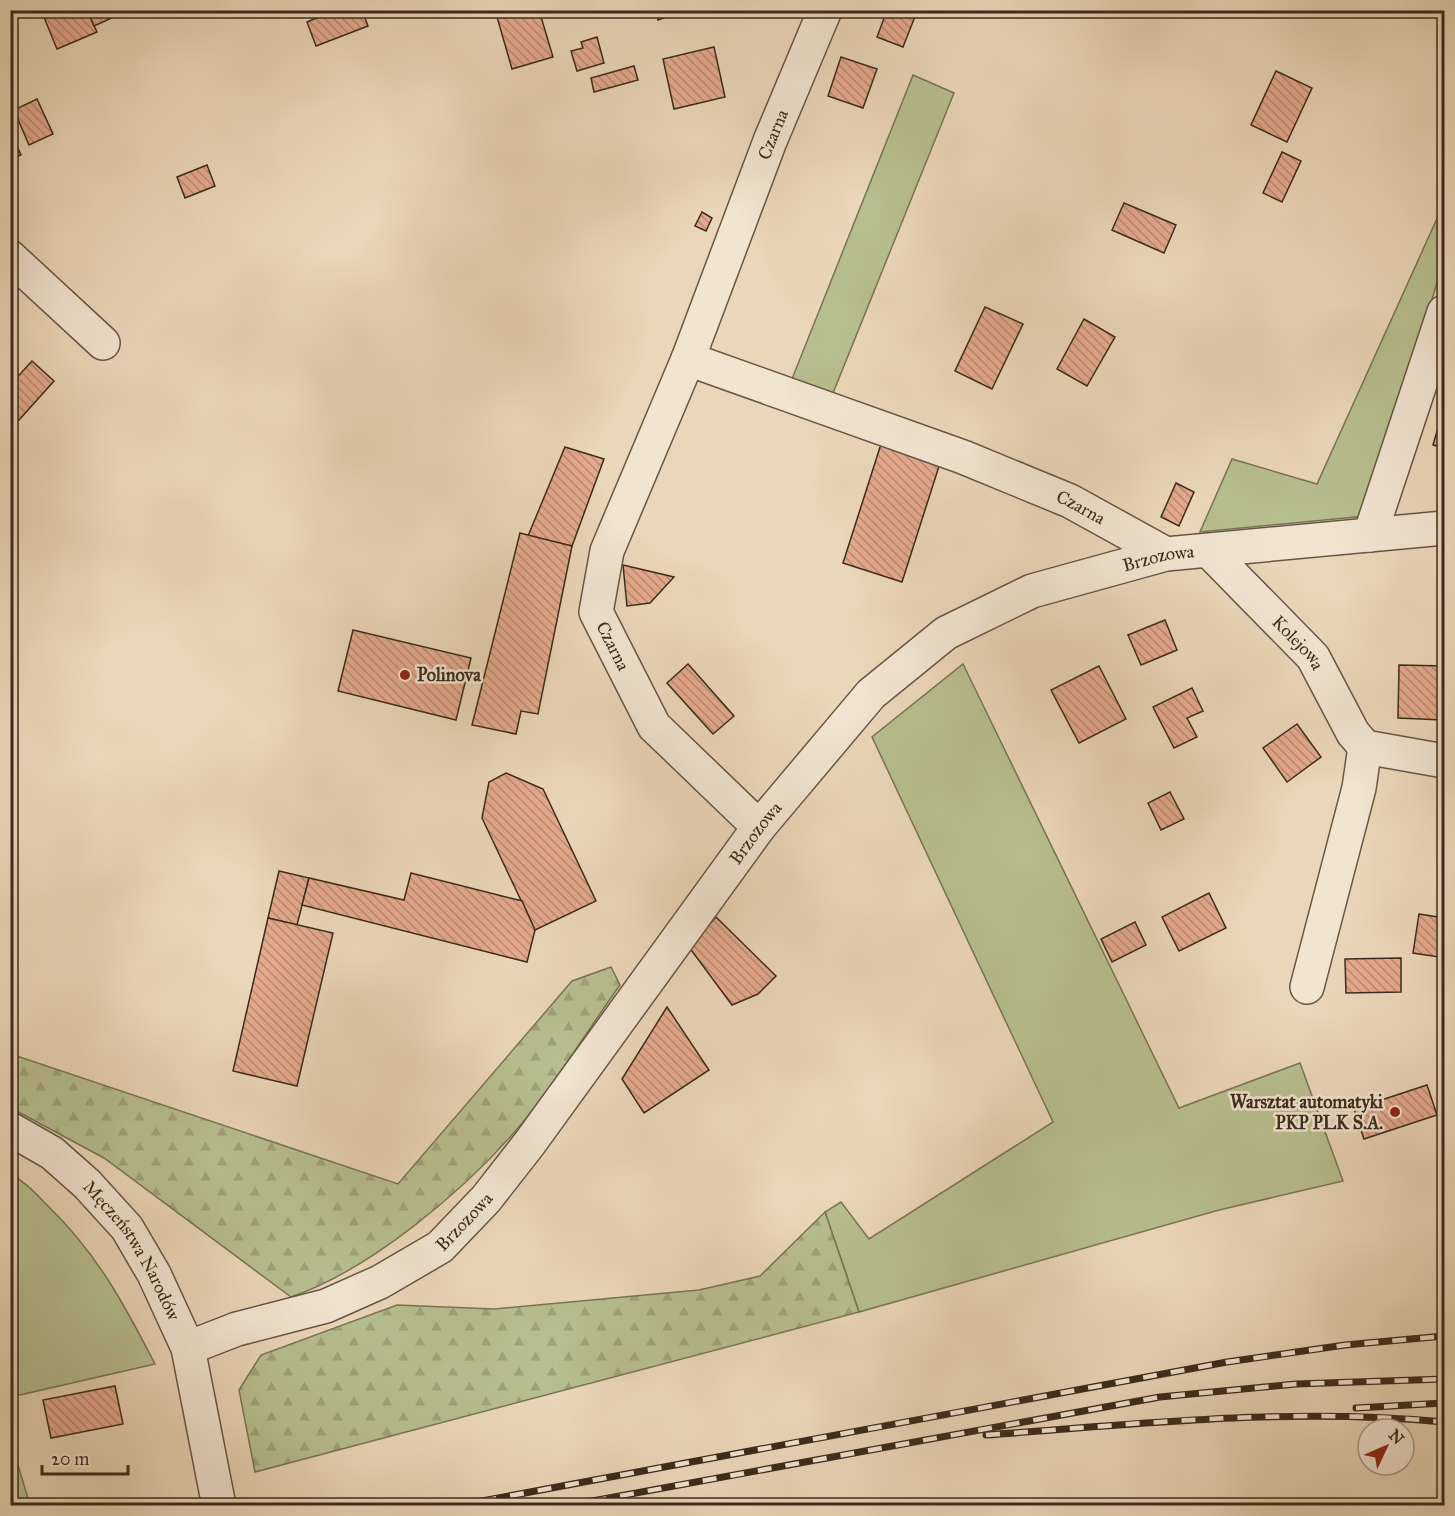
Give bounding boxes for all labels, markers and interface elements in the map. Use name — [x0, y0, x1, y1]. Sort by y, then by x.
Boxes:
street label: Czarna — [753, 106, 793, 163]
street label: Czarna — [1053, 486, 1109, 529]
street label: Brzozowa — [1120, 540, 1196, 577]
street label: Kolejowa — [1267, 611, 1329, 674]
street label: Czarna — [591, 618, 635, 675]
place label: Polinova — [417, 664, 481, 686]
marker: Polinova — [398, 668, 412, 682]
street label: Brzozowa — [725, 797, 787, 869]
place label: Warsztat automatyki PKP PLK S.A. — [1230, 1091, 1384, 1134]
marker: Warsztat automatyki PKP PLK S.A. — [1388, 1105, 1402, 1119]
street label: Męczeństwa Narodów — [78, 1176, 185, 1324]
street label: Brzozowa — [431, 1188, 498, 1256]
north arrow — [1356, 1417, 1416, 1477]
text: N — [1385, 1425, 1408, 1449]
scale bar — [42, 1438, 128, 1476]
text: 20 m — [51, 1448, 89, 1470]

